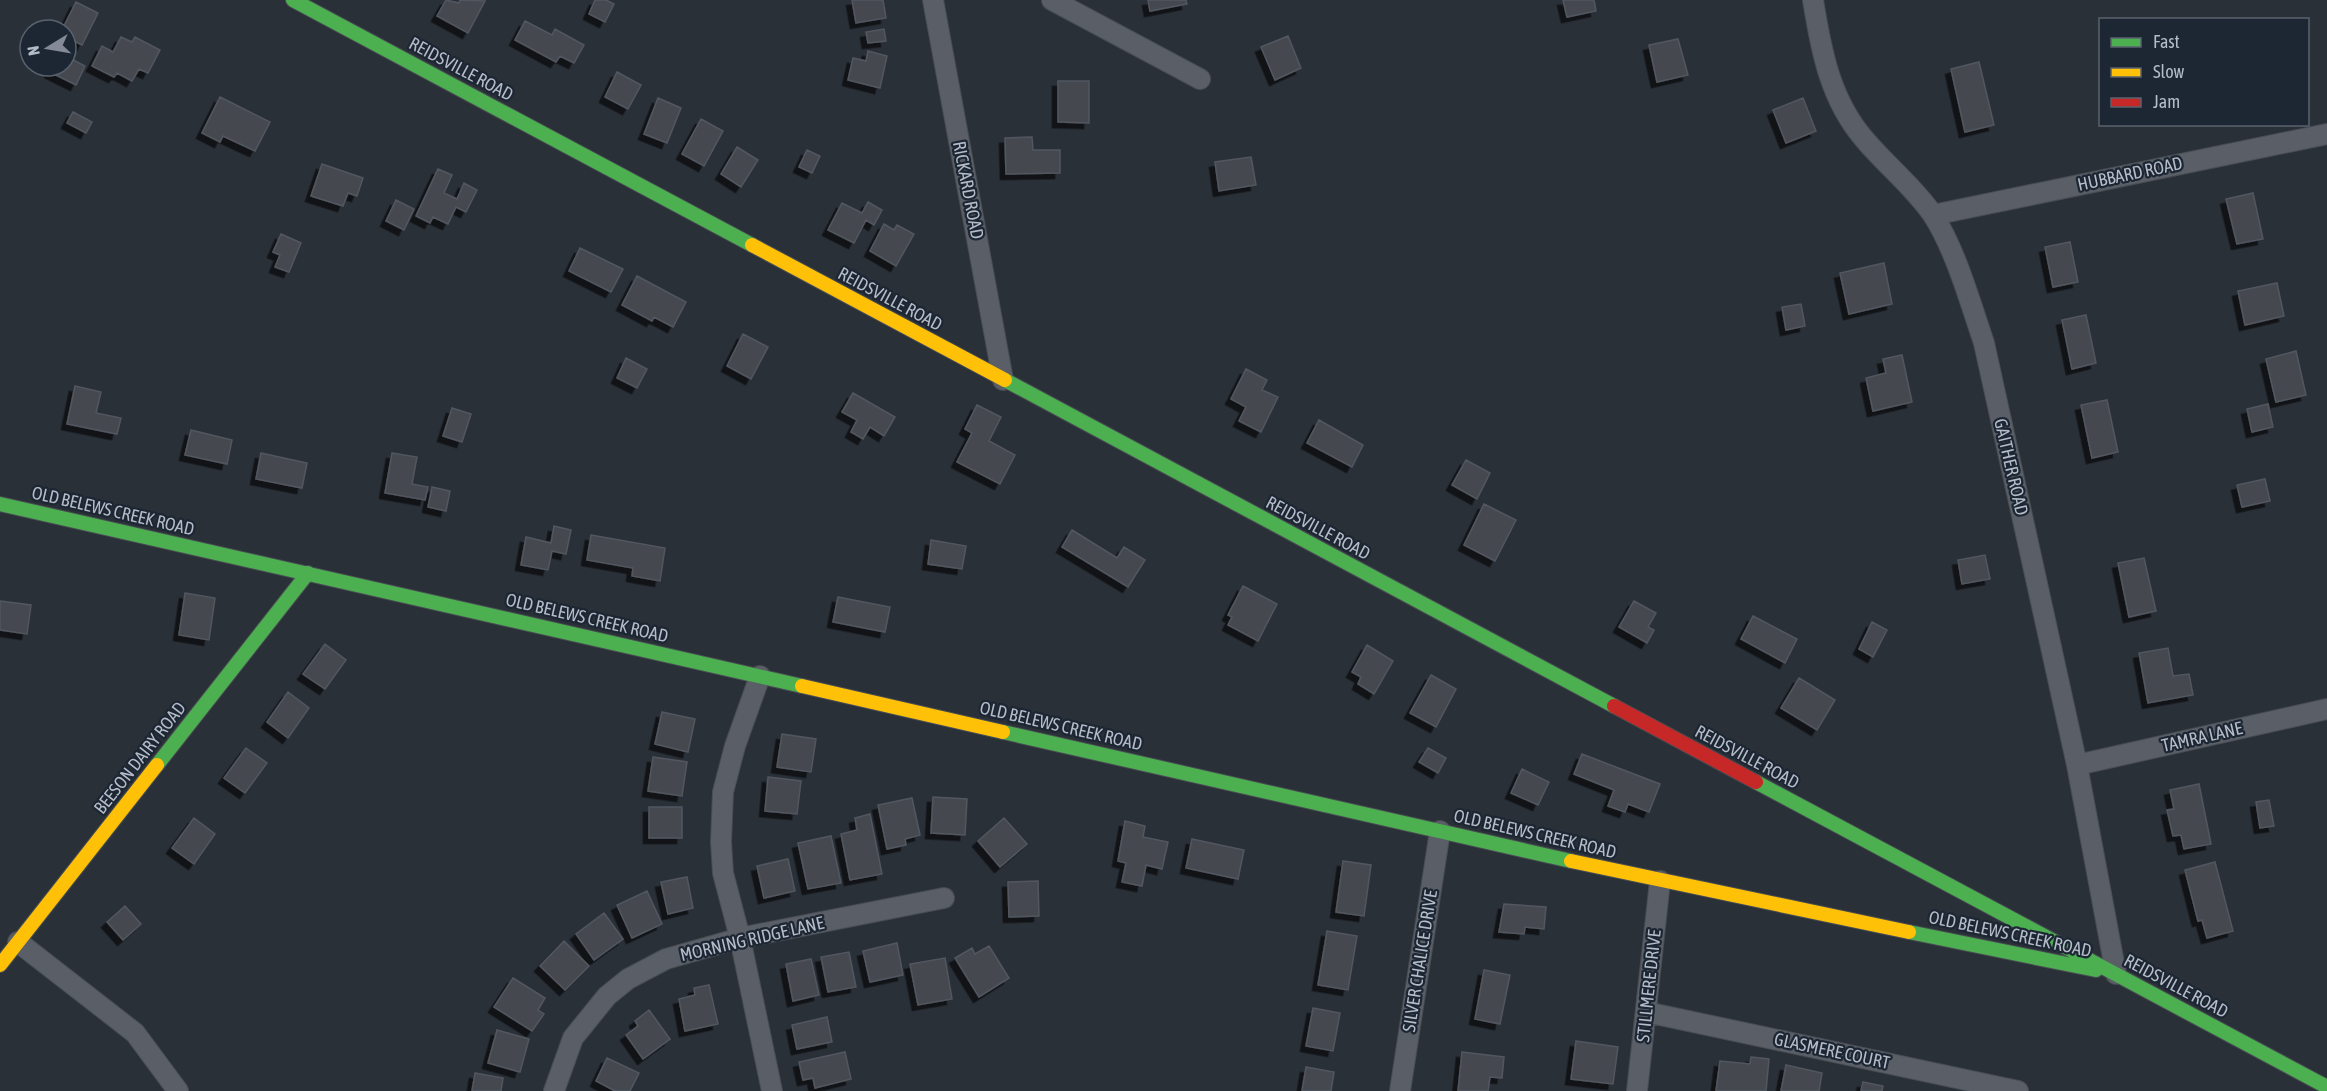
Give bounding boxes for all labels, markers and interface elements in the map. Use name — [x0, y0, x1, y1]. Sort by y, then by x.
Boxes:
north arrow — [18, 18, 78, 78]
legend — [2099, 18, 2309, 126]
text: Fast — [2153, 31, 2180, 52]
street label: REIDSVILLE ROAD — [406, 32, 517, 105]
text: N — [24, 45, 43, 57]
text: Slow — [2153, 61, 2184, 82]
text: Jam — [2153, 91, 2180, 112]
street label: RICKARD ROAD — [949, 139, 988, 241]
street label: HUBBARD ROAD — [2076, 152, 2184, 195]
street label: REIDSVILLE ROAD — [835, 262, 946, 335]
street label: GAITHER ROAD — [1990, 416, 2033, 517]
street label: OLD BELEWS CREEK ROAD — [30, 482, 196, 539]
street label: REIDSVILLE ROAD — [1263, 491, 1374, 564]
street label: OLD BELEWS CREEK ROAD — [504, 589, 670, 646]
street label: OLD BELEWS CREEK ROAD — [978, 697, 1144, 754]
street label: BEESON DAIRY ROAD — [89, 698, 190, 818]
street label: TAMRA LANE — [2159, 717, 2245, 756]
street label: REIDSVILLE ROAD — [1692, 720, 1803, 793]
street label: OLD BELEWS CREEK ROAD — [1452, 805, 1618, 862]
street label: SILVER CHALICE DRIVE — [1398, 888, 1441, 1033]
street label: OLD BELEWS CREEK ROAD — [1927, 906, 2093, 961]
street label: MORNING RIDGE LANE — [678, 912, 826, 965]
street label: STILLMERE DRIVE — [1632, 928, 1665, 1043]
street label: REIDSVILLE ROAD — [2121, 949, 2232, 1022]
street label: GLASMERE COURT — [1772, 1028, 1892, 1073]

